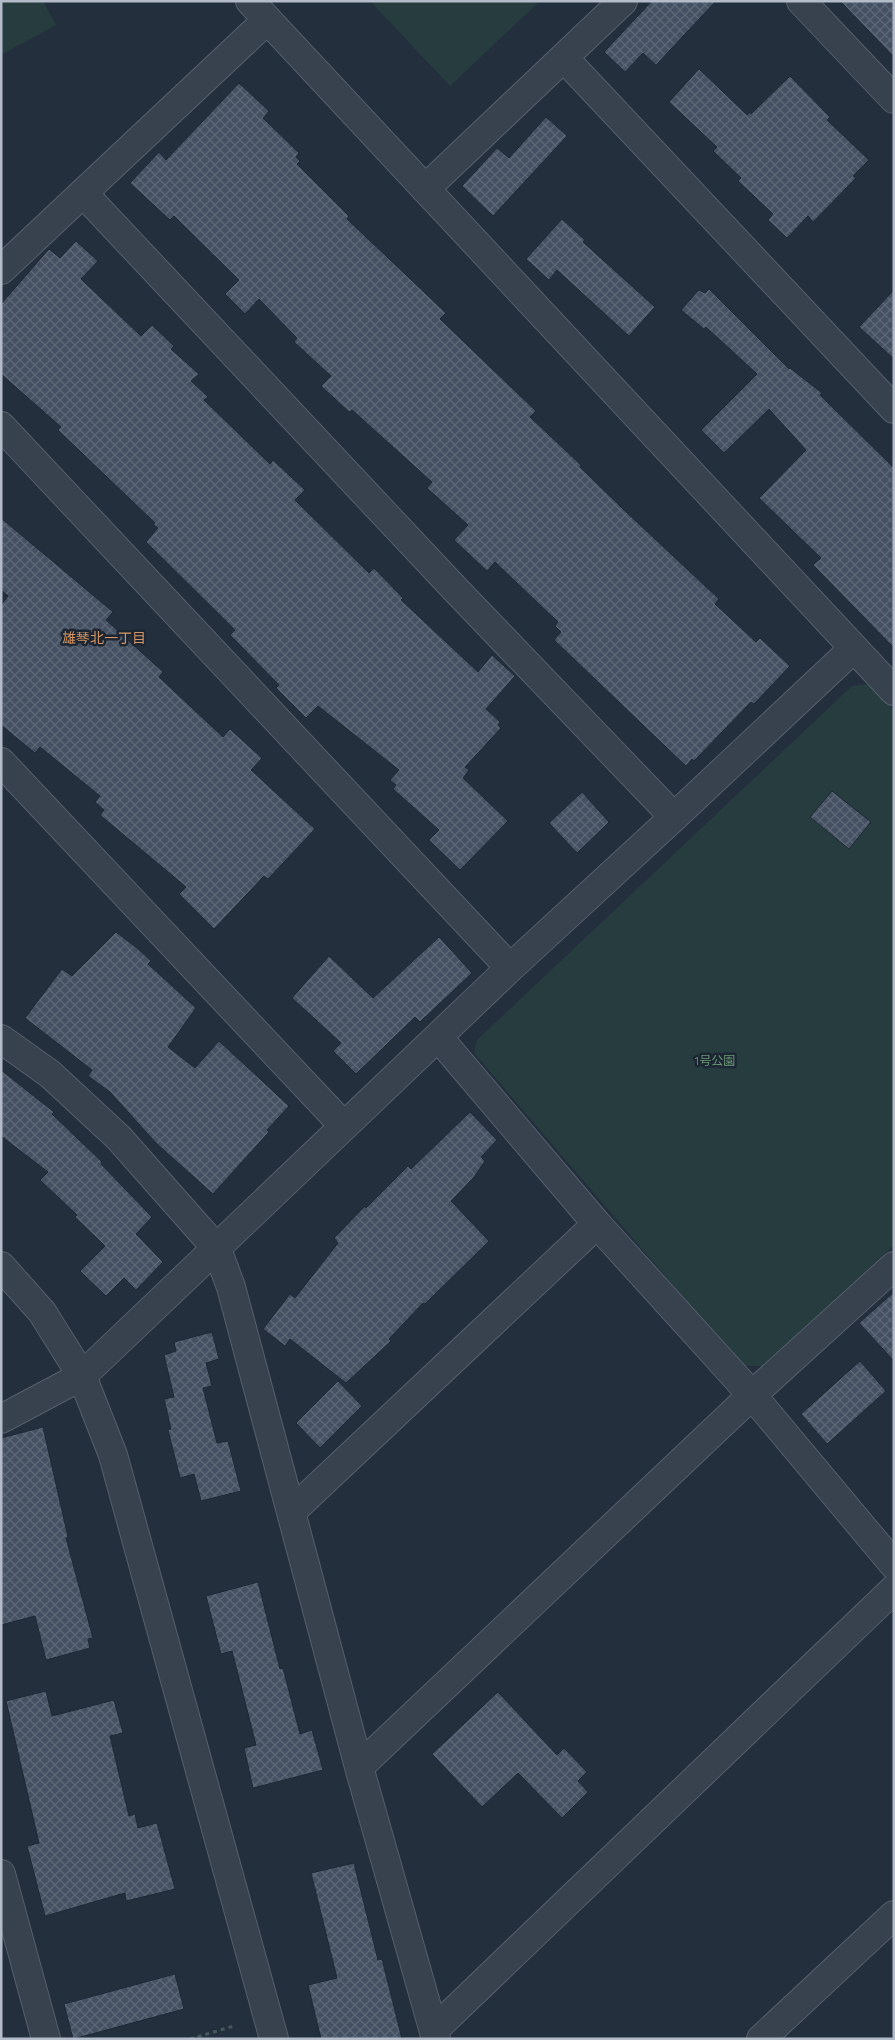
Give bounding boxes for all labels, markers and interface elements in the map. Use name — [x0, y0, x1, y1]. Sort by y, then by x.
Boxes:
district label: 雄琴北一丁目 — [62, 629, 146, 647]
park label: 1号公園 — [695, 1053, 735, 1068]

